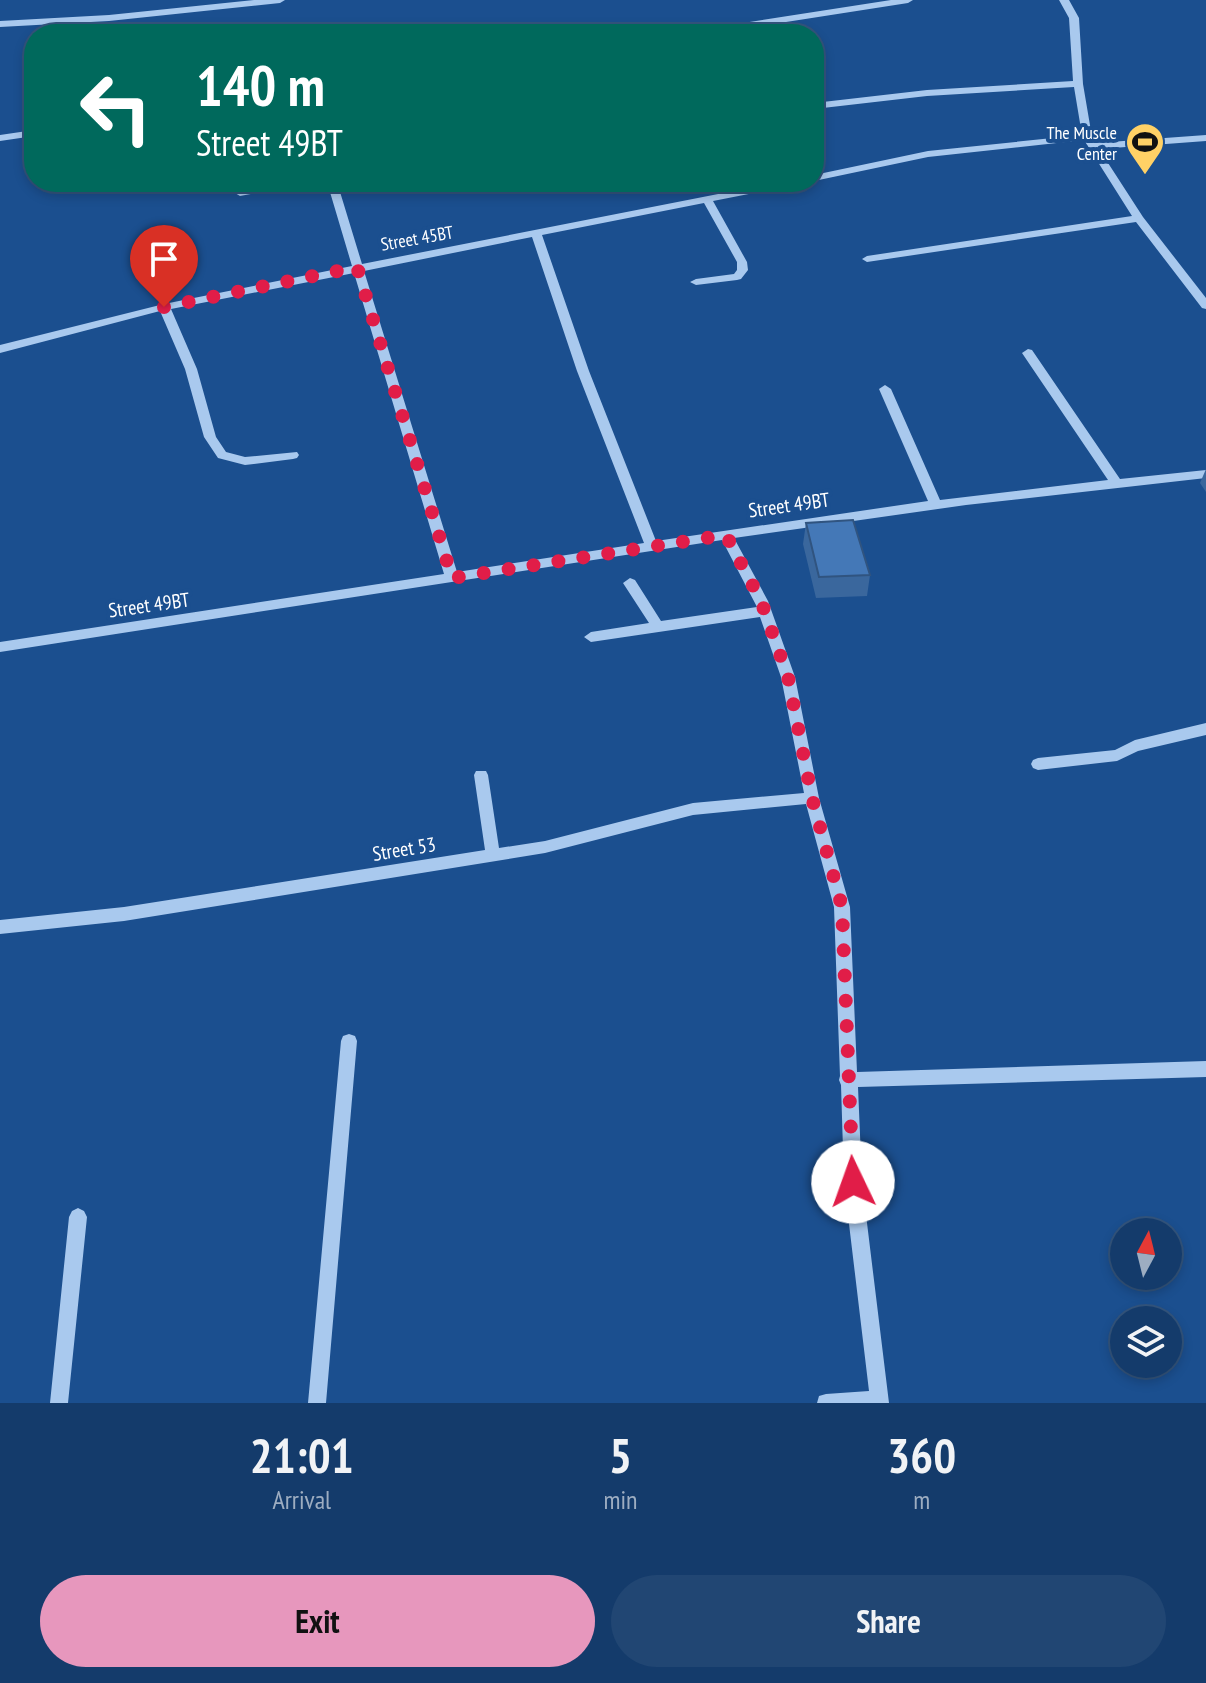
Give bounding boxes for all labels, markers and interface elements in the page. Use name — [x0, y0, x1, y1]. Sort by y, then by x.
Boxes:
text: 140 m — [196, 49, 325, 121]
icon: left — [64, 56, 168, 160]
text: Street 49BT — [196, 119, 343, 166]
place label: The Muscle Center — [1046, 121, 1117, 165]
sports icon: The Muscle Center — [1124, 121, 1166, 176]
street label: Street 45BT — [379, 220, 455, 256]
pin — [130, 225, 198, 307]
icon: arrive — [142, 237, 186, 281]
street label: Street 49BT — [747, 486, 831, 524]
street label: Street 49BT — [107, 586, 191, 624]
street label: Street 53 — [371, 831, 437, 867]
position arrow — [811, 1140, 895, 1224]
north arrow — [1110, 1218, 1182, 1290]
map controls — [1110, 1218, 1182, 1378]
button: layers — [1110, 1306, 1182, 1378]
text: 21:01 — [250, 1424, 354, 1486]
text: 5 — [609, 1424, 632, 1486]
text: 360 — [887, 1424, 956, 1486]
text: Arrival — [272, 1483, 331, 1516]
text: min — [603, 1483, 637, 1516]
text: m — [913, 1483, 930, 1516]
button: Exit — [40, 1575, 595, 1667]
button: Share — [611, 1575, 1166, 1667]

